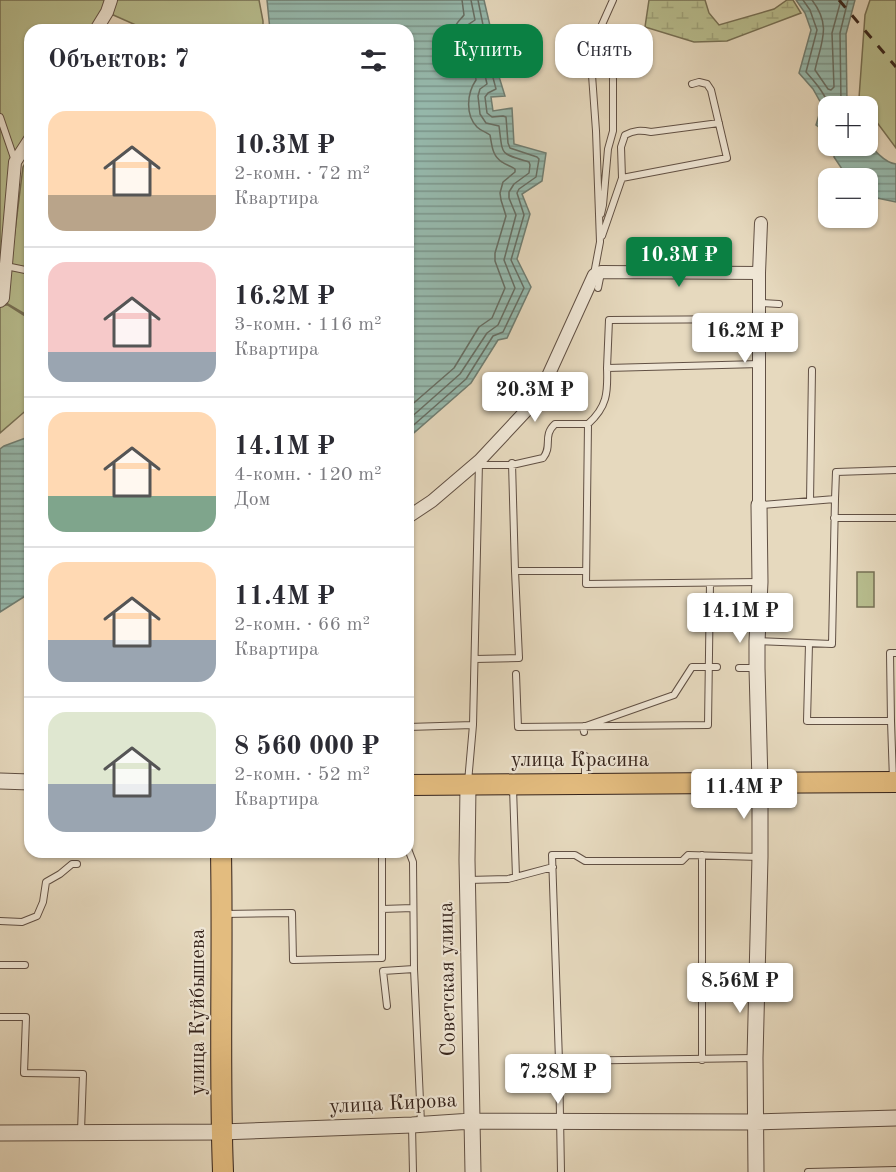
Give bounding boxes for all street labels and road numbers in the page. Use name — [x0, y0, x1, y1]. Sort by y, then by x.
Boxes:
street label: улица Красина — [511, 750, 649, 771]
street label: Советская улица — [436, 901, 460, 1057]
street label: улица Куйбышева — [188, 929, 209, 1095]
street label: улица Кирова — [329, 1090, 457, 1118]

